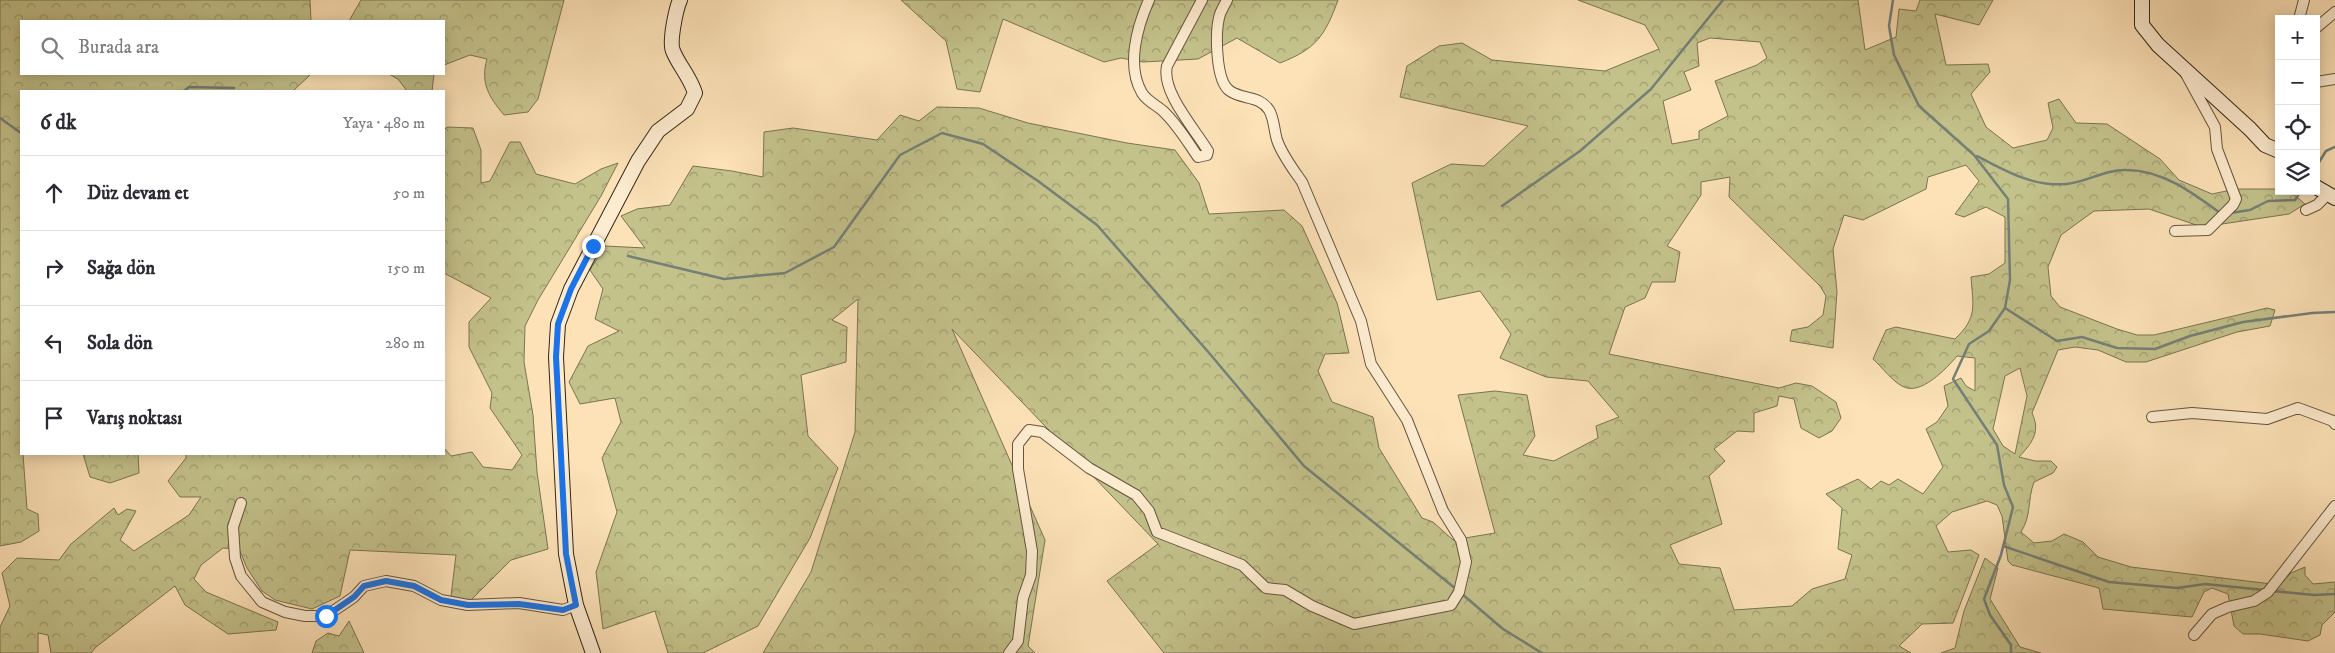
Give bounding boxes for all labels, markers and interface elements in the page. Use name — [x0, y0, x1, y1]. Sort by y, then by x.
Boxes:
map controls — [2275, 15, 2320, 195]
button: + — [2275, 15, 2320, 60]
search box — [20, 20, 445, 75]
icon: search — [38, 34, 66, 62]
text: Burada ara — [78, 36, 159, 59]
button: − — [2275, 60, 2320, 105]
button: locate — [2275, 105, 2320, 150]
text: 6 dk — [40, 110, 76, 136]
text: Yaya · 480 m — [343, 113, 425, 133]
button: layers — [2275, 150, 2320, 195]
icon: ahead — [40, 179, 68, 207]
text: Düz devam et — [87, 182, 189, 205]
text: 50 m — [393, 183, 425, 203]
route end — [582, 235, 605, 258]
icon: right — [40, 254, 68, 282]
text: Sağa dön — [87, 257, 155, 280]
text: 150 m — [387, 258, 425, 278]
icon: left — [40, 329, 68, 357]
text: Sola dön — [87, 332, 153, 355]
text: 280 m — [385, 333, 425, 353]
icon: arrive — [40, 404, 68, 432]
text: Varış noktası — [87, 407, 182, 430]
route start — [315, 605, 338, 628]

